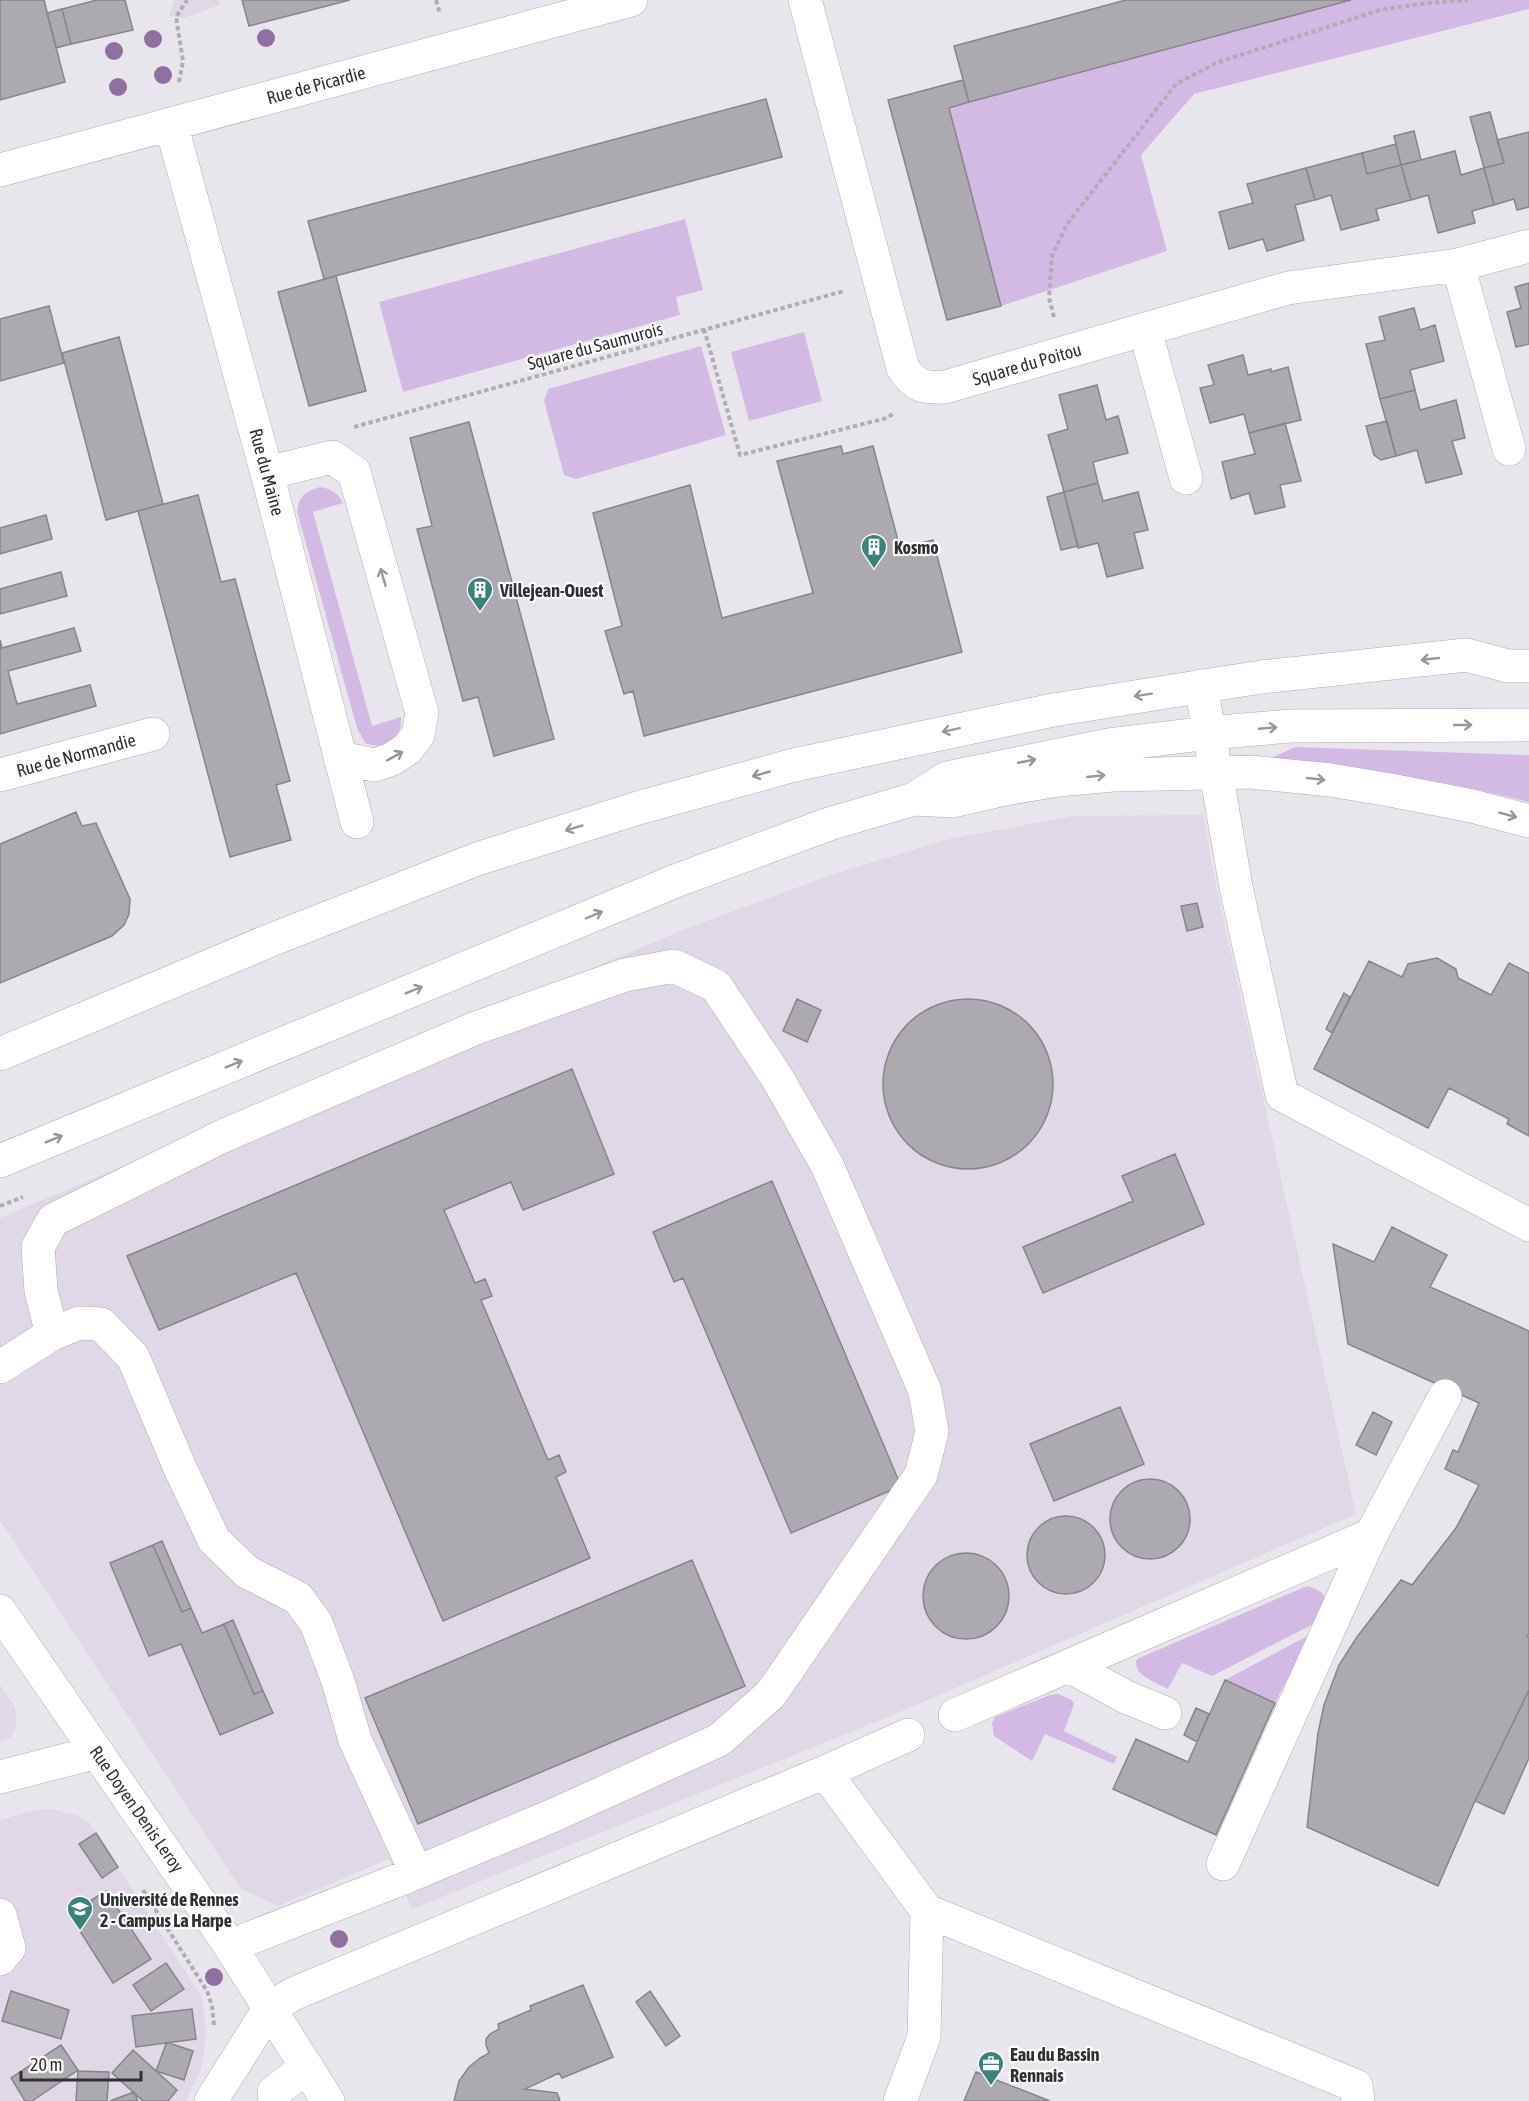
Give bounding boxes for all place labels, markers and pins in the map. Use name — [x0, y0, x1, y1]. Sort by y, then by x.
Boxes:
building icon: Kosmo — [859, 532, 889, 570]
place label: Kosmo — [894, 537, 939, 558]
building icon: Villejean-Ouest — [465, 575, 495, 613]
place label: Villejean-Ouest — [499, 580, 604, 601]
place label: Université de Rennes 2 - Campus La Harpe — [100, 1889, 239, 1931]
school or university icon: Université de Rennes 2 - Campus La Harpe — [65, 1894, 95, 1932]
place label: Eau du Bassin Rennais — [1010, 2044, 1100, 2086]
office icon: Eau du Bassin Rennais — [976, 2049, 1006, 2087]

